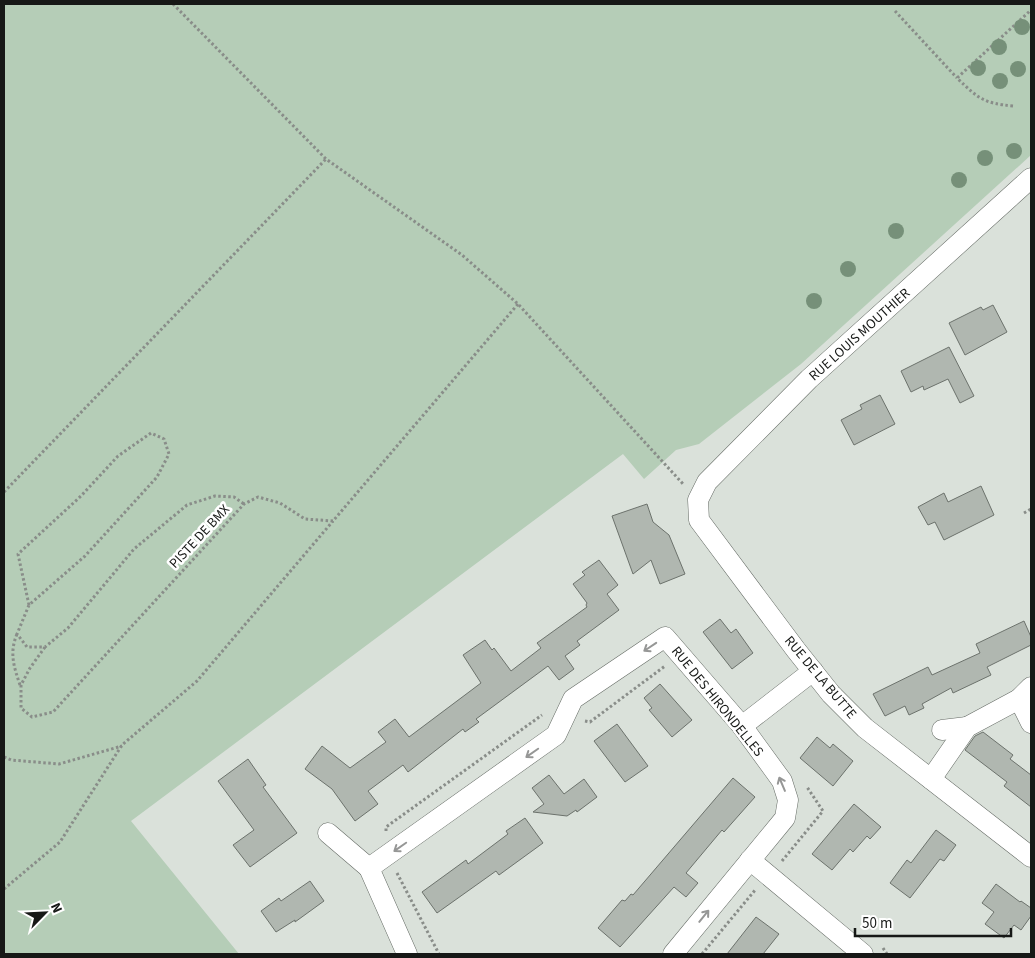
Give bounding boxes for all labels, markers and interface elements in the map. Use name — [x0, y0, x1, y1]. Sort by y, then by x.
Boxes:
street label: RUE LOUIS MOUTHIER — [805, 284, 915, 386]
street label: PISTE DE BMX — [165, 500, 235, 573]
street label: RUE DE LA BUTTE — [780, 632, 861, 723]
one-way arrow — [643, 642, 657, 652]
street label: RUE DES HIRONDELLES — [666, 642, 768, 761]
one-way arrow — [526, 747, 539, 758]
one-way arrow — [777, 777, 786, 792]
one-way arrow — [393, 842, 407, 852]
north arrow — [20, 888, 70, 938]
text: N — [45, 900, 67, 916]
scale bar — [855, 906, 1011, 938]
one-way arrow — [698, 910, 709, 923]
text: 50 m — [862, 913, 892, 934]

